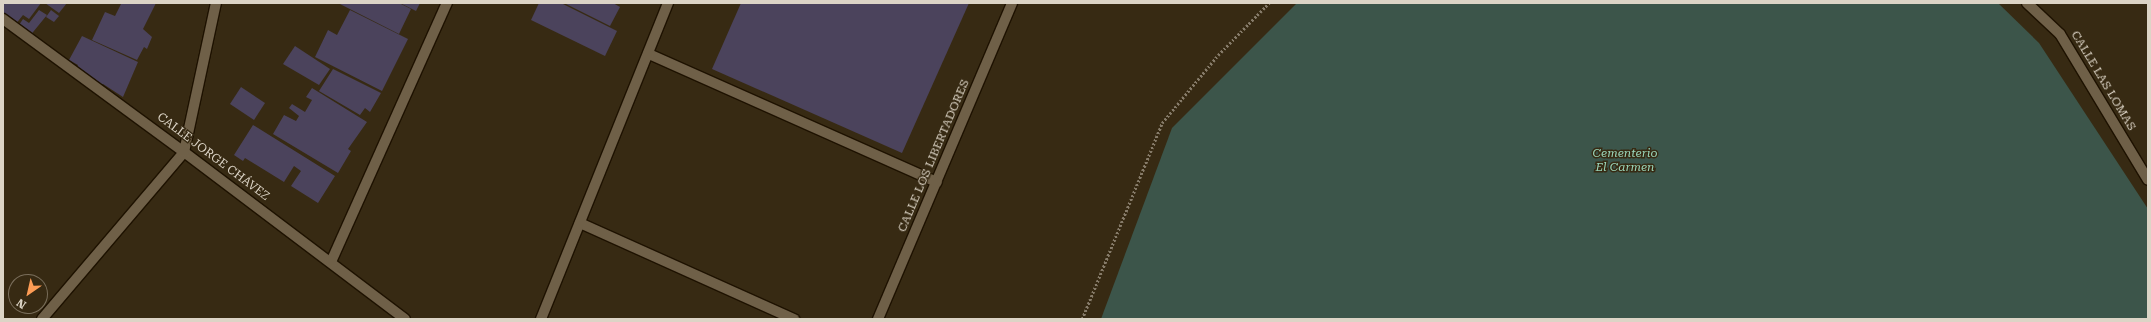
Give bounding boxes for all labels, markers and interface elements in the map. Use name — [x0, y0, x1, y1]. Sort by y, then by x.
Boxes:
street label: CALLE LAS LOMAS — [2068, 29, 2138, 133]
street label: CALLE LOS LIBERTADORES — [895, 78, 973, 234]
street label: CALLE JORGE CHÁVEZ — [154, 110, 272, 204]
park label: Cementerio El Carmen — [1593, 147, 1657, 175]
north arrow — [8, 274, 48, 314]
text: N — [14, 296, 29, 311]

